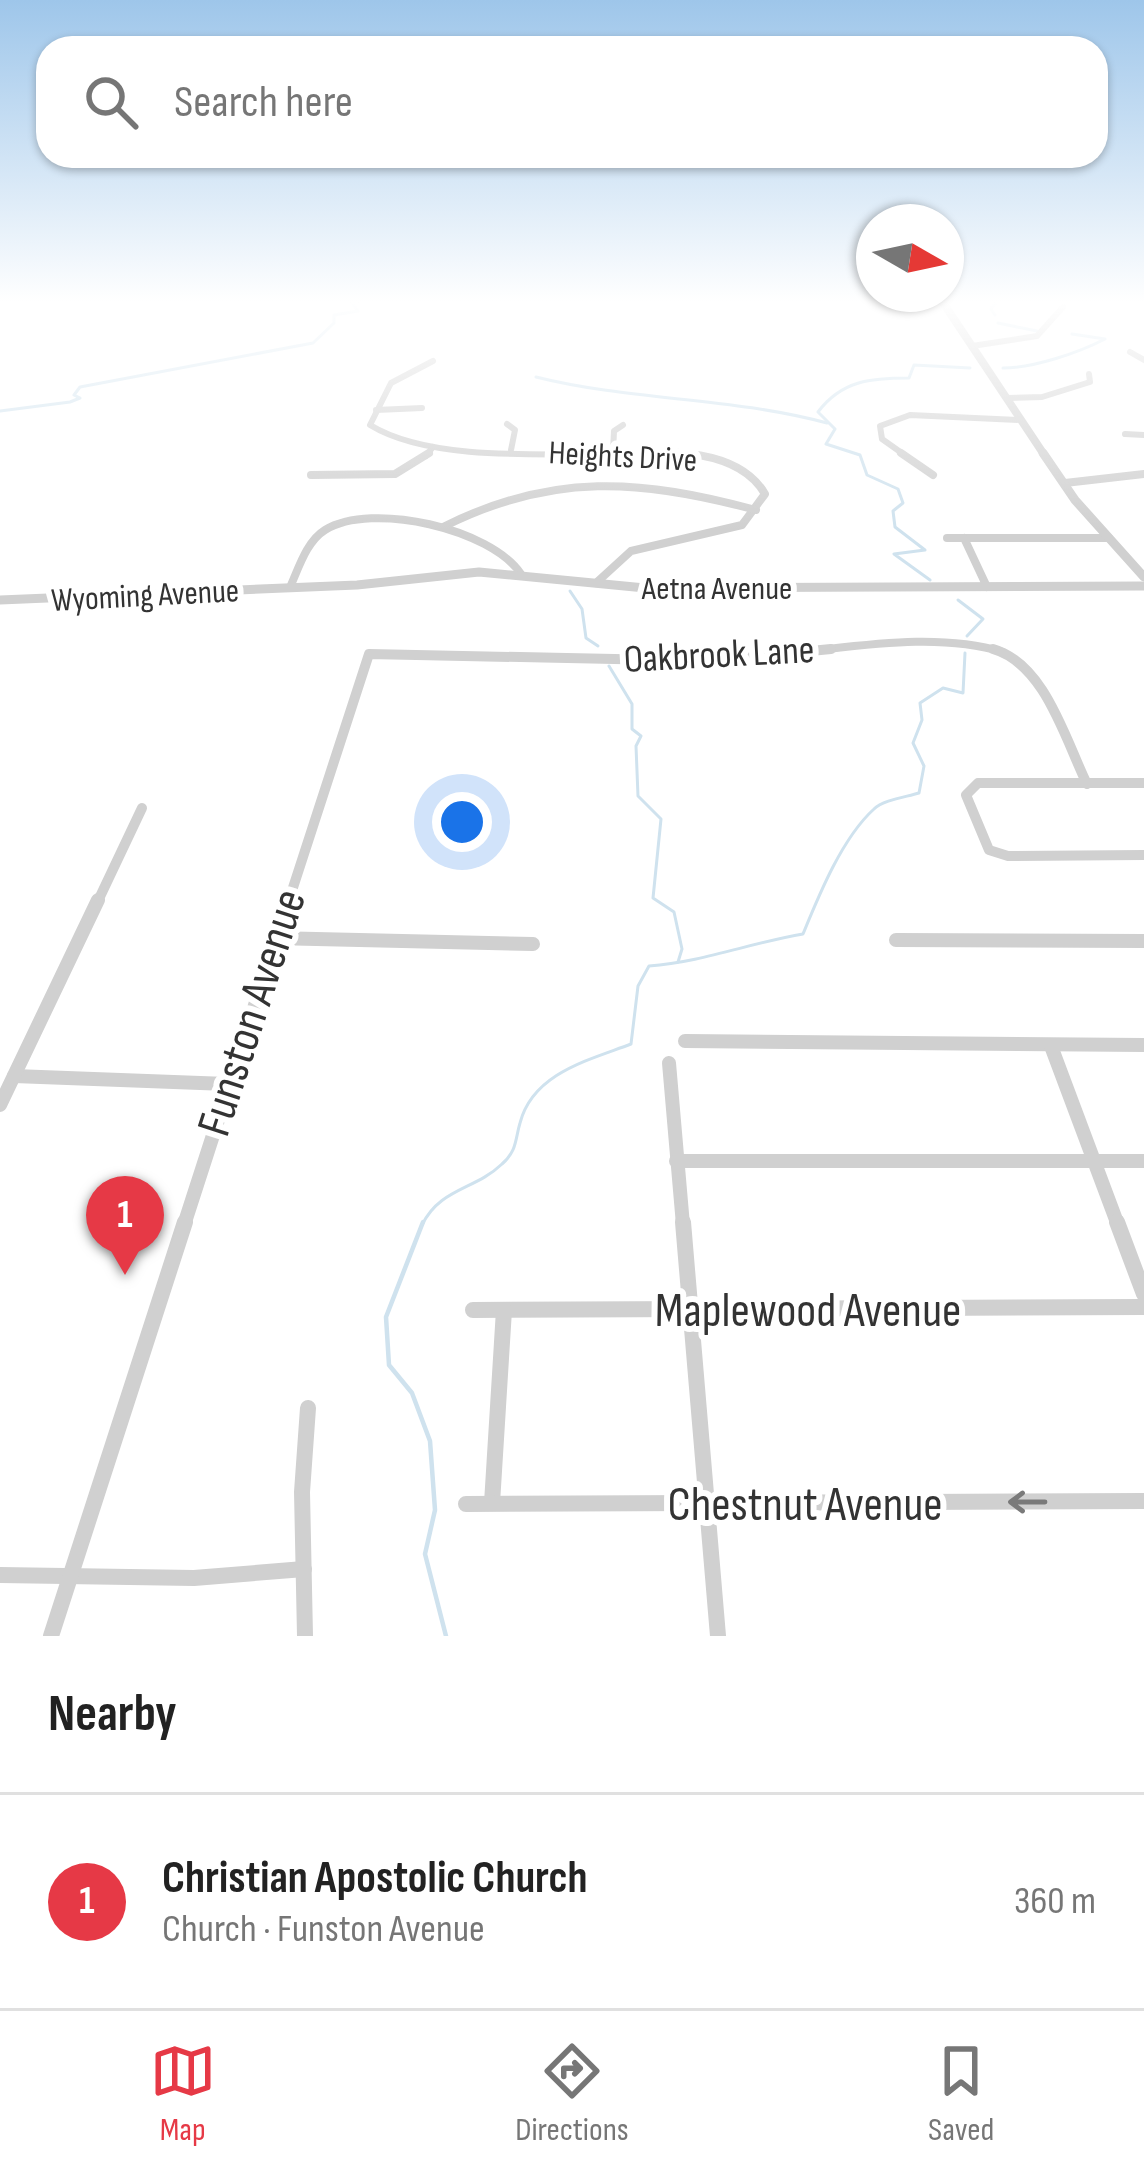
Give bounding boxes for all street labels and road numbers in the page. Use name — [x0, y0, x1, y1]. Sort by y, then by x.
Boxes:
street label: Heights Drive — [548, 433, 698, 481]
street label: Aetna Avenue — [641, 569, 792, 609]
street label: Wyoming Avenue — [50, 571, 240, 621]
street label: Oakbrook Lane — [623, 627, 816, 684]
street label: Funston Avenue — [186, 882, 319, 1143]
street label: Maplewood Avenue — [655, 1283, 961, 1340]
street label: Chestnut Avenue — [667, 1477, 943, 1534]

